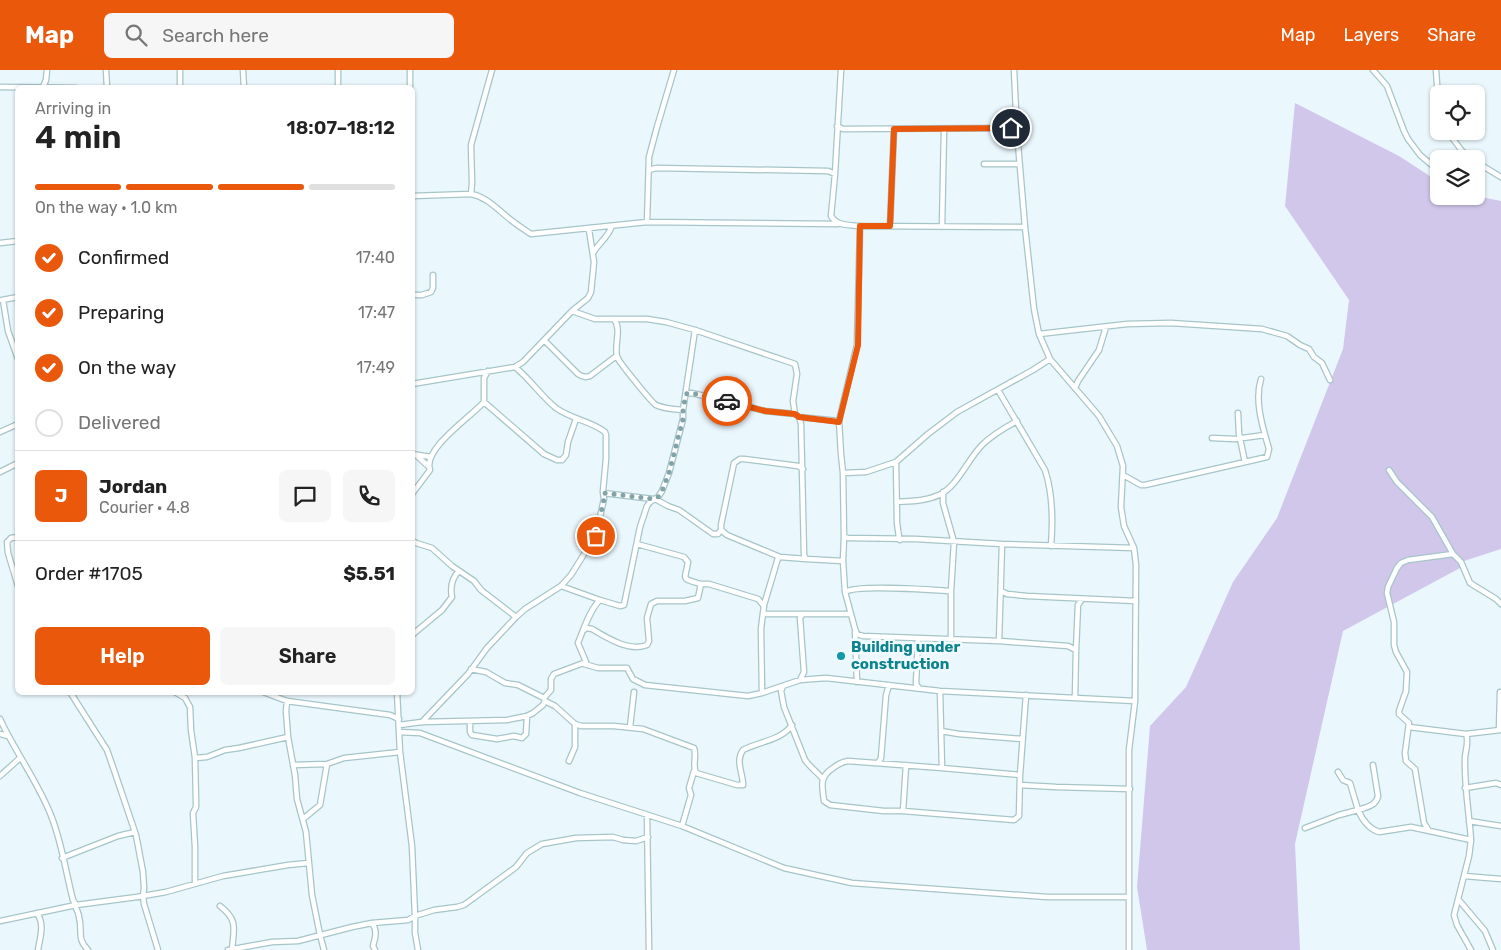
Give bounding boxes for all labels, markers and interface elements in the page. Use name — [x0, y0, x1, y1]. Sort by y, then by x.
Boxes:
search box — [104, 13, 454, 58]
text: Map — [25, 21, 74, 49]
icon: search — [122, 21, 150, 49]
text: Search here — [162, 24, 269, 47]
text: Map — [1281, 24, 1316, 46]
text: Layers — [1344, 24, 1399, 46]
text: Share — [1427, 24, 1476, 46]
map controls — [1430, 85, 1485, 205]
button: locate — [1430, 85, 1485, 140]
text: Arriving in — [35, 99, 111, 118]
pin — [990, 107, 1032, 149]
icon: home — [997, 114, 1025, 142]
text: 18:07–18:12 — [287, 116, 395, 139]
text: 4 min — [35, 118, 122, 156]
button: layers — [1430, 150, 1485, 205]
text: On the way · 1.0 km — [35, 198, 178, 217]
icon: check — [35, 244, 63, 272]
text: Confirmed — [78, 246, 169, 269]
text: 17:40 — [356, 248, 395, 267]
icon: check — [35, 299, 63, 327]
text: Preparing — [78, 301, 164, 324]
text: 17:47 — [358, 303, 395, 322]
icon: check — [35, 354, 63, 382]
text: On the way — [78, 356, 176, 379]
text: 17:49 — [357, 358, 395, 377]
courier — [702, 376, 752, 426]
icon: car — [713, 387, 741, 415]
text: Delivered — [78, 411, 161, 434]
button: chat — [279, 470, 331, 522]
button: phone — [343, 470, 395, 522]
text: Jordan — [99, 475, 167, 498]
text: J — [55, 484, 67, 507]
text: Courier · 4.8 — [99, 498, 190, 517]
pin — [575, 515, 617, 557]
icon: bag — [582, 522, 610, 550]
text: Order #1705 — [35, 562, 143, 585]
text: $5.51 — [343, 562, 395, 585]
button: Help — [35, 627, 210, 685]
button: Share — [220, 627, 395, 685]
place label: Building under construction — [851, 638, 960, 673]
marker: Building under construction — [835, 650, 847, 662]

